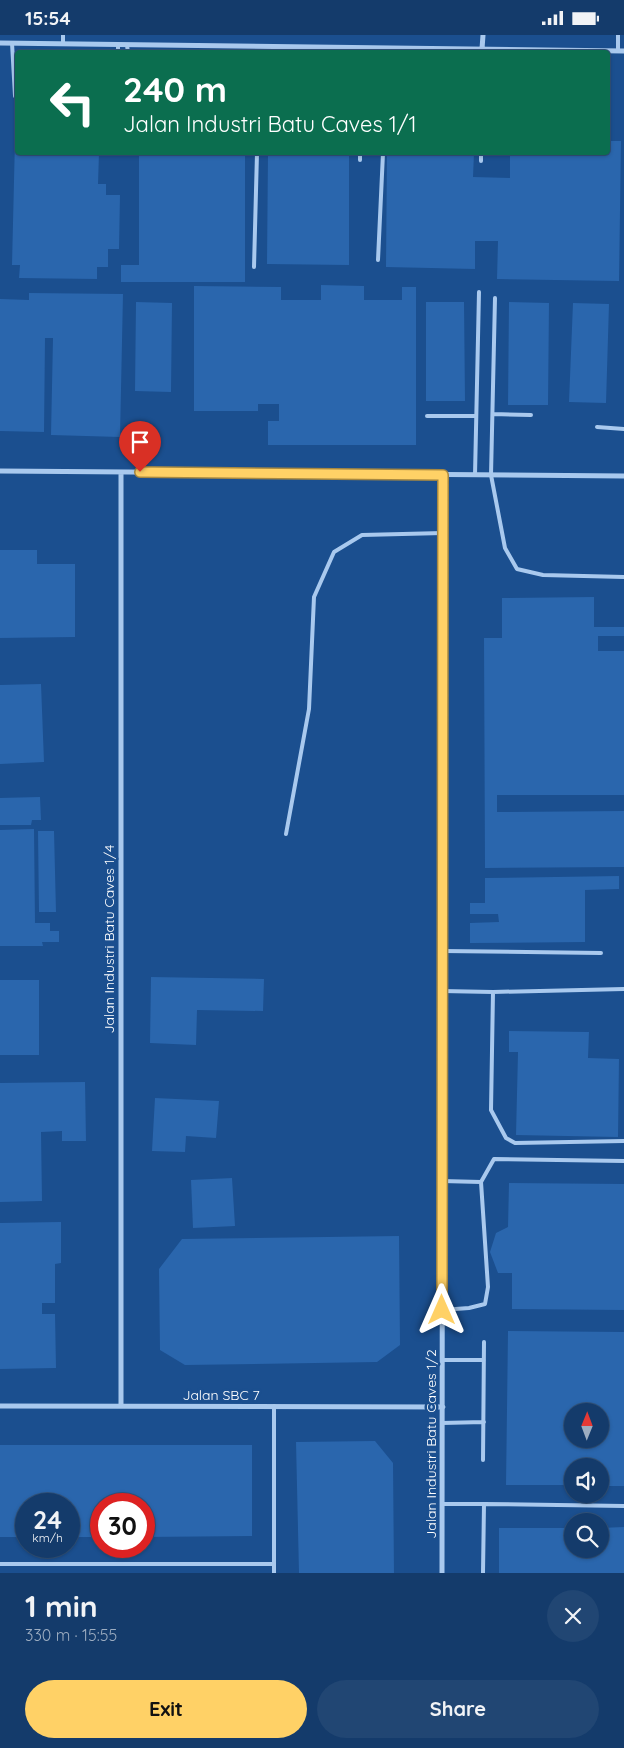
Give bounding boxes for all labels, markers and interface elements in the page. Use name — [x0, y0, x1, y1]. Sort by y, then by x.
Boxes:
text: 15:54 — [25, 6, 71, 30]
text: 240 m — [123, 67, 227, 111]
icon: left — [40, 70, 105, 135]
text: Jalan Industri Batu Caves 1/1 — [123, 110, 417, 138]
pin — [119, 421, 161, 472]
icon: arrive — [126, 428, 154, 456]
street label: Jalan Industri Batu Caves 1/4 — [100, 845, 118, 1034]
position arrow — [415, 1283, 467, 1335]
street label: Jalan Industri Batu Caves 1/2 — [422, 1349, 440, 1539]
street label: Jalan SBC 7 — [182, 1386, 260, 1404]
north arrow — [564, 1403, 609, 1447]
map controls — [564, 1403, 609, 1558]
button: sound — [564, 1458, 609, 1503]
speed limit sign: 30 — [90, 1493, 155, 1558]
text: 24 — [33, 1504, 62, 1535]
button: search — [564, 1513, 609, 1558]
text: km/h — [32, 1530, 63, 1545]
text: 1 min — [25, 1587, 98, 1625]
button: close — [547, 1590, 599, 1642]
text: 330 m · 15:55 — [25, 1625, 117, 1645]
button: Exit — [25, 1680, 307, 1738]
button: Share — [317, 1680, 599, 1738]

